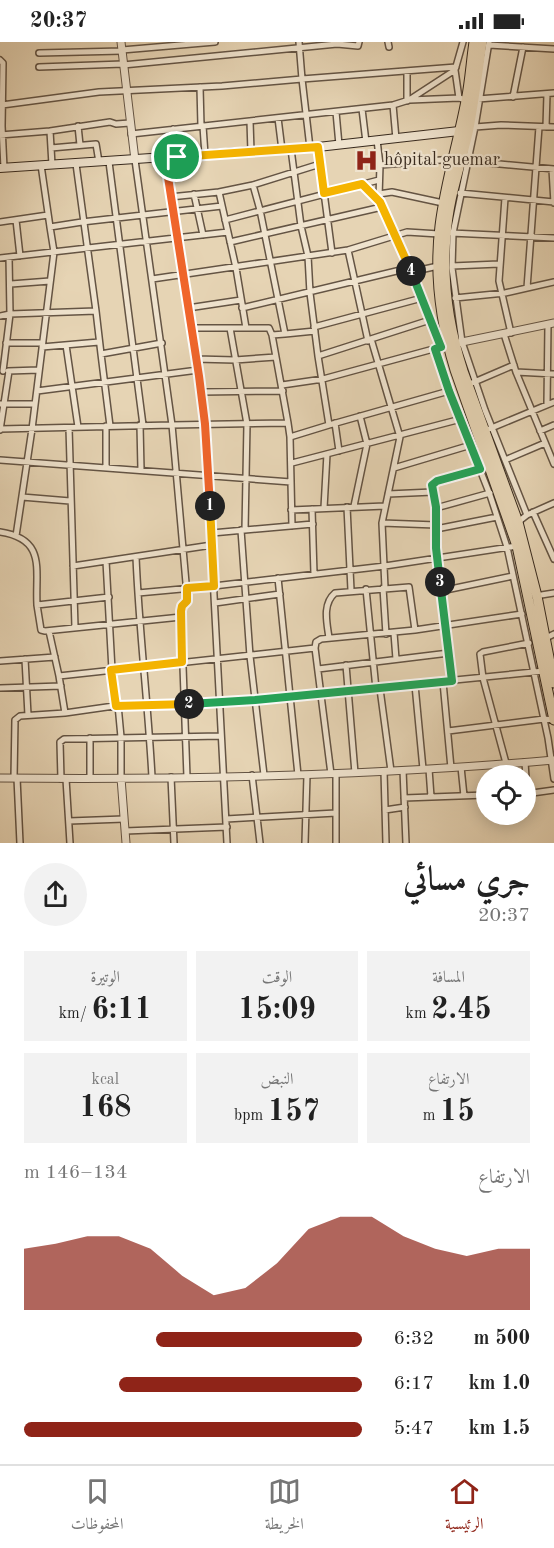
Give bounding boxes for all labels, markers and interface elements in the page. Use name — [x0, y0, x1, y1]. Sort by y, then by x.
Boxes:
text: 20:37 — [30, 10, 87, 32]
pin — [151, 131, 202, 182]
icon: arrive — [160, 140, 193, 173]
hospital icon: hôpital guemar — [353, 147, 379, 173]
place label: hôpital guemar — [384, 151, 501, 169]
pin: 4 — [396, 256, 426, 286]
text: 4 — [406, 263, 416, 279]
pin: 1 — [195, 491, 225, 521]
text: 1 — [205, 498, 215, 514]
pin: 3 — [425, 567, 455, 597]
text: 3 — [435, 574, 445, 590]
pin: 2 — [174, 689, 204, 719]
text: 2 — [184, 696, 194, 712]
map controls — [476, 765, 536, 825]
button: locate — [476, 765, 536, 825]
button: share — [24, 863, 87, 926]
text: جري مسائي — [403, 865, 530, 898]
text: 20:37 — [478, 906, 530, 926]
text: الوتيرة — [91, 970, 120, 986]
text: الوقت — [262, 970, 292, 986]
text: المسافة — [432, 970, 465, 986]
text: 6:11 — [91, 995, 152, 1025]
text: 15:09 — [238, 995, 316, 1025]
text: 2.45 — [431, 995, 492, 1025]
text: /km — [59, 1006, 91, 1022]
text: km — [406, 1006, 431, 1022]
text: kcal — [92, 1072, 119, 1088]
text: النبض — [261, 1072, 294, 1088]
text: الارتفاع — [428, 1072, 469, 1088]
text: 168 — [79, 1093, 131, 1123]
text: 157 — [268, 1097, 320, 1127]
text: 15 — [440, 1097, 475, 1127]
text: bpm — [234, 1108, 268, 1124]
text: m — [423, 1108, 440, 1124]
text: 134–146 m — [24, 1163, 128, 1183]
text: الارتفاع — [478, 1168, 530, 1188]
text: 6:32 — [394, 1329, 434, 1349]
text: 500 m — [474, 1329, 530, 1349]
text: 6:17 — [394, 1374, 434, 1394]
text: 1.0 km — [468, 1374, 530, 1394]
text: 5:47 — [394, 1419, 434, 1439]
text: 1.5 km — [468, 1419, 530, 1439]
tab: المحفوظات — [71, 1475, 123, 1539]
tab: الخريطة — [265, 1475, 304, 1539]
tab: الرئيسية — [445, 1475, 483, 1539]

